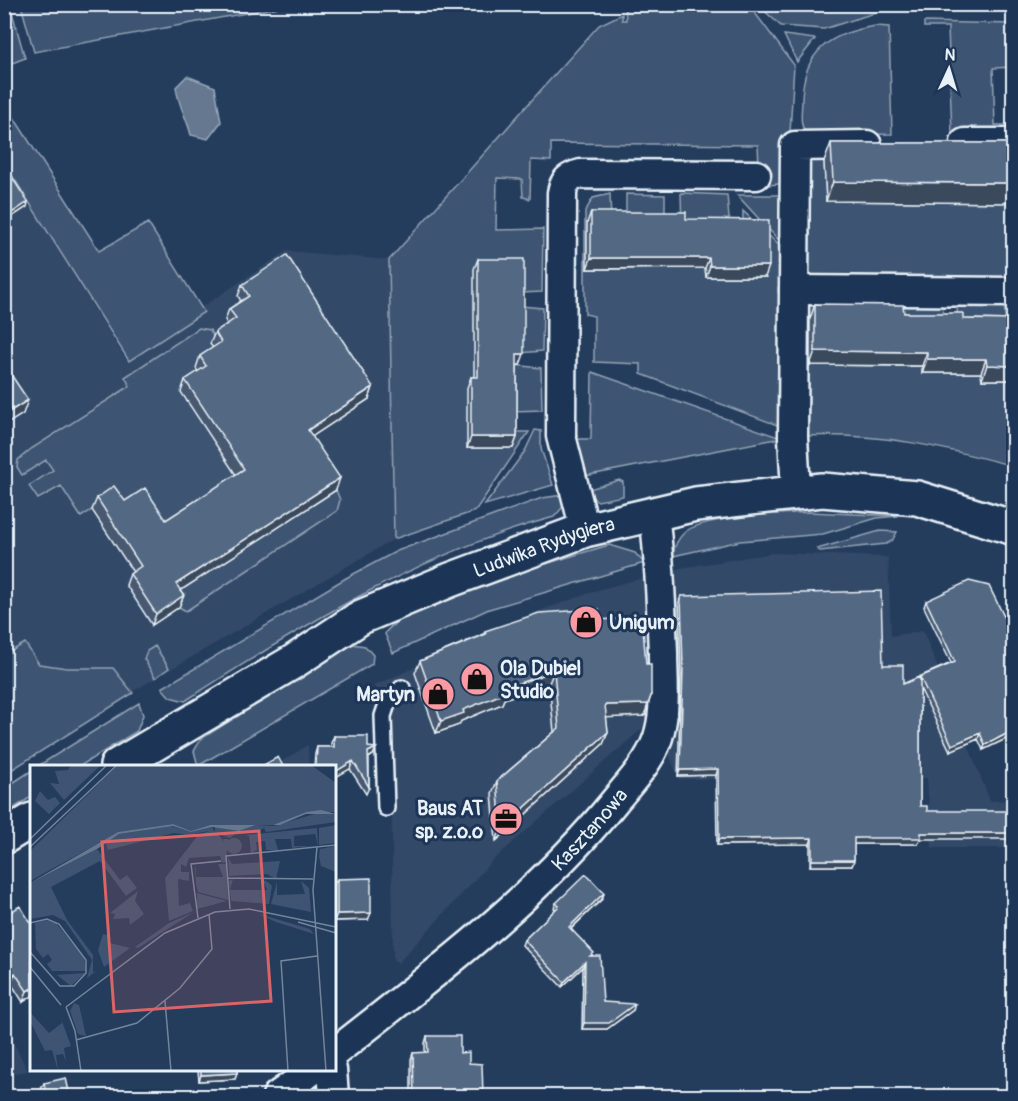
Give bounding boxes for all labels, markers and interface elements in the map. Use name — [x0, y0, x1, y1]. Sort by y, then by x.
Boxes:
north arrow — [919, 39, 979, 99]
text: N — [944, 45, 956, 65]
street label: Ludwika Rydygiera — [469, 511, 617, 583]
shop icon: Unigum — [568, 604, 604, 640]
place label: Unigum — [609, 610, 675, 635]
place label: Ola Dubiel Studio — [500, 656, 581, 704]
shop icon: Ola Dubiel Studio — [459, 661, 495, 697]
shop icon: Martyn — [420, 676, 456, 712]
place label: Martyn — [356, 682, 415, 707]
inset map — [30, 765, 336, 1071]
street label: Kasztanowa — [546, 783, 633, 876]
place label: Baus AT sp. z.o.o — [415, 796, 483, 844]
office icon: Baus AT sp. z.o.o — [488, 801, 524, 837]

